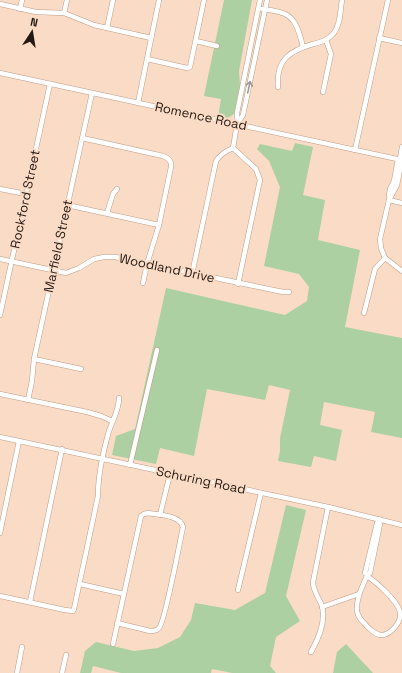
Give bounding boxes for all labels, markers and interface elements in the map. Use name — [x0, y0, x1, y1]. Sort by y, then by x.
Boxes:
north arrow — [12, 12, 52, 52]
text: N — [29, 15, 39, 30]
one-way arrow — [245, 81, 253, 94]
street label: Romence Road — [153, 98, 249, 134]
street label: Rockford Street — [6, 148, 44, 250]
street label: Marfield Street — [40, 198, 76, 294]
street label: Woodland Drive — [118, 250, 216, 286]
street label: Schuring Road — [155, 462, 247, 498]

